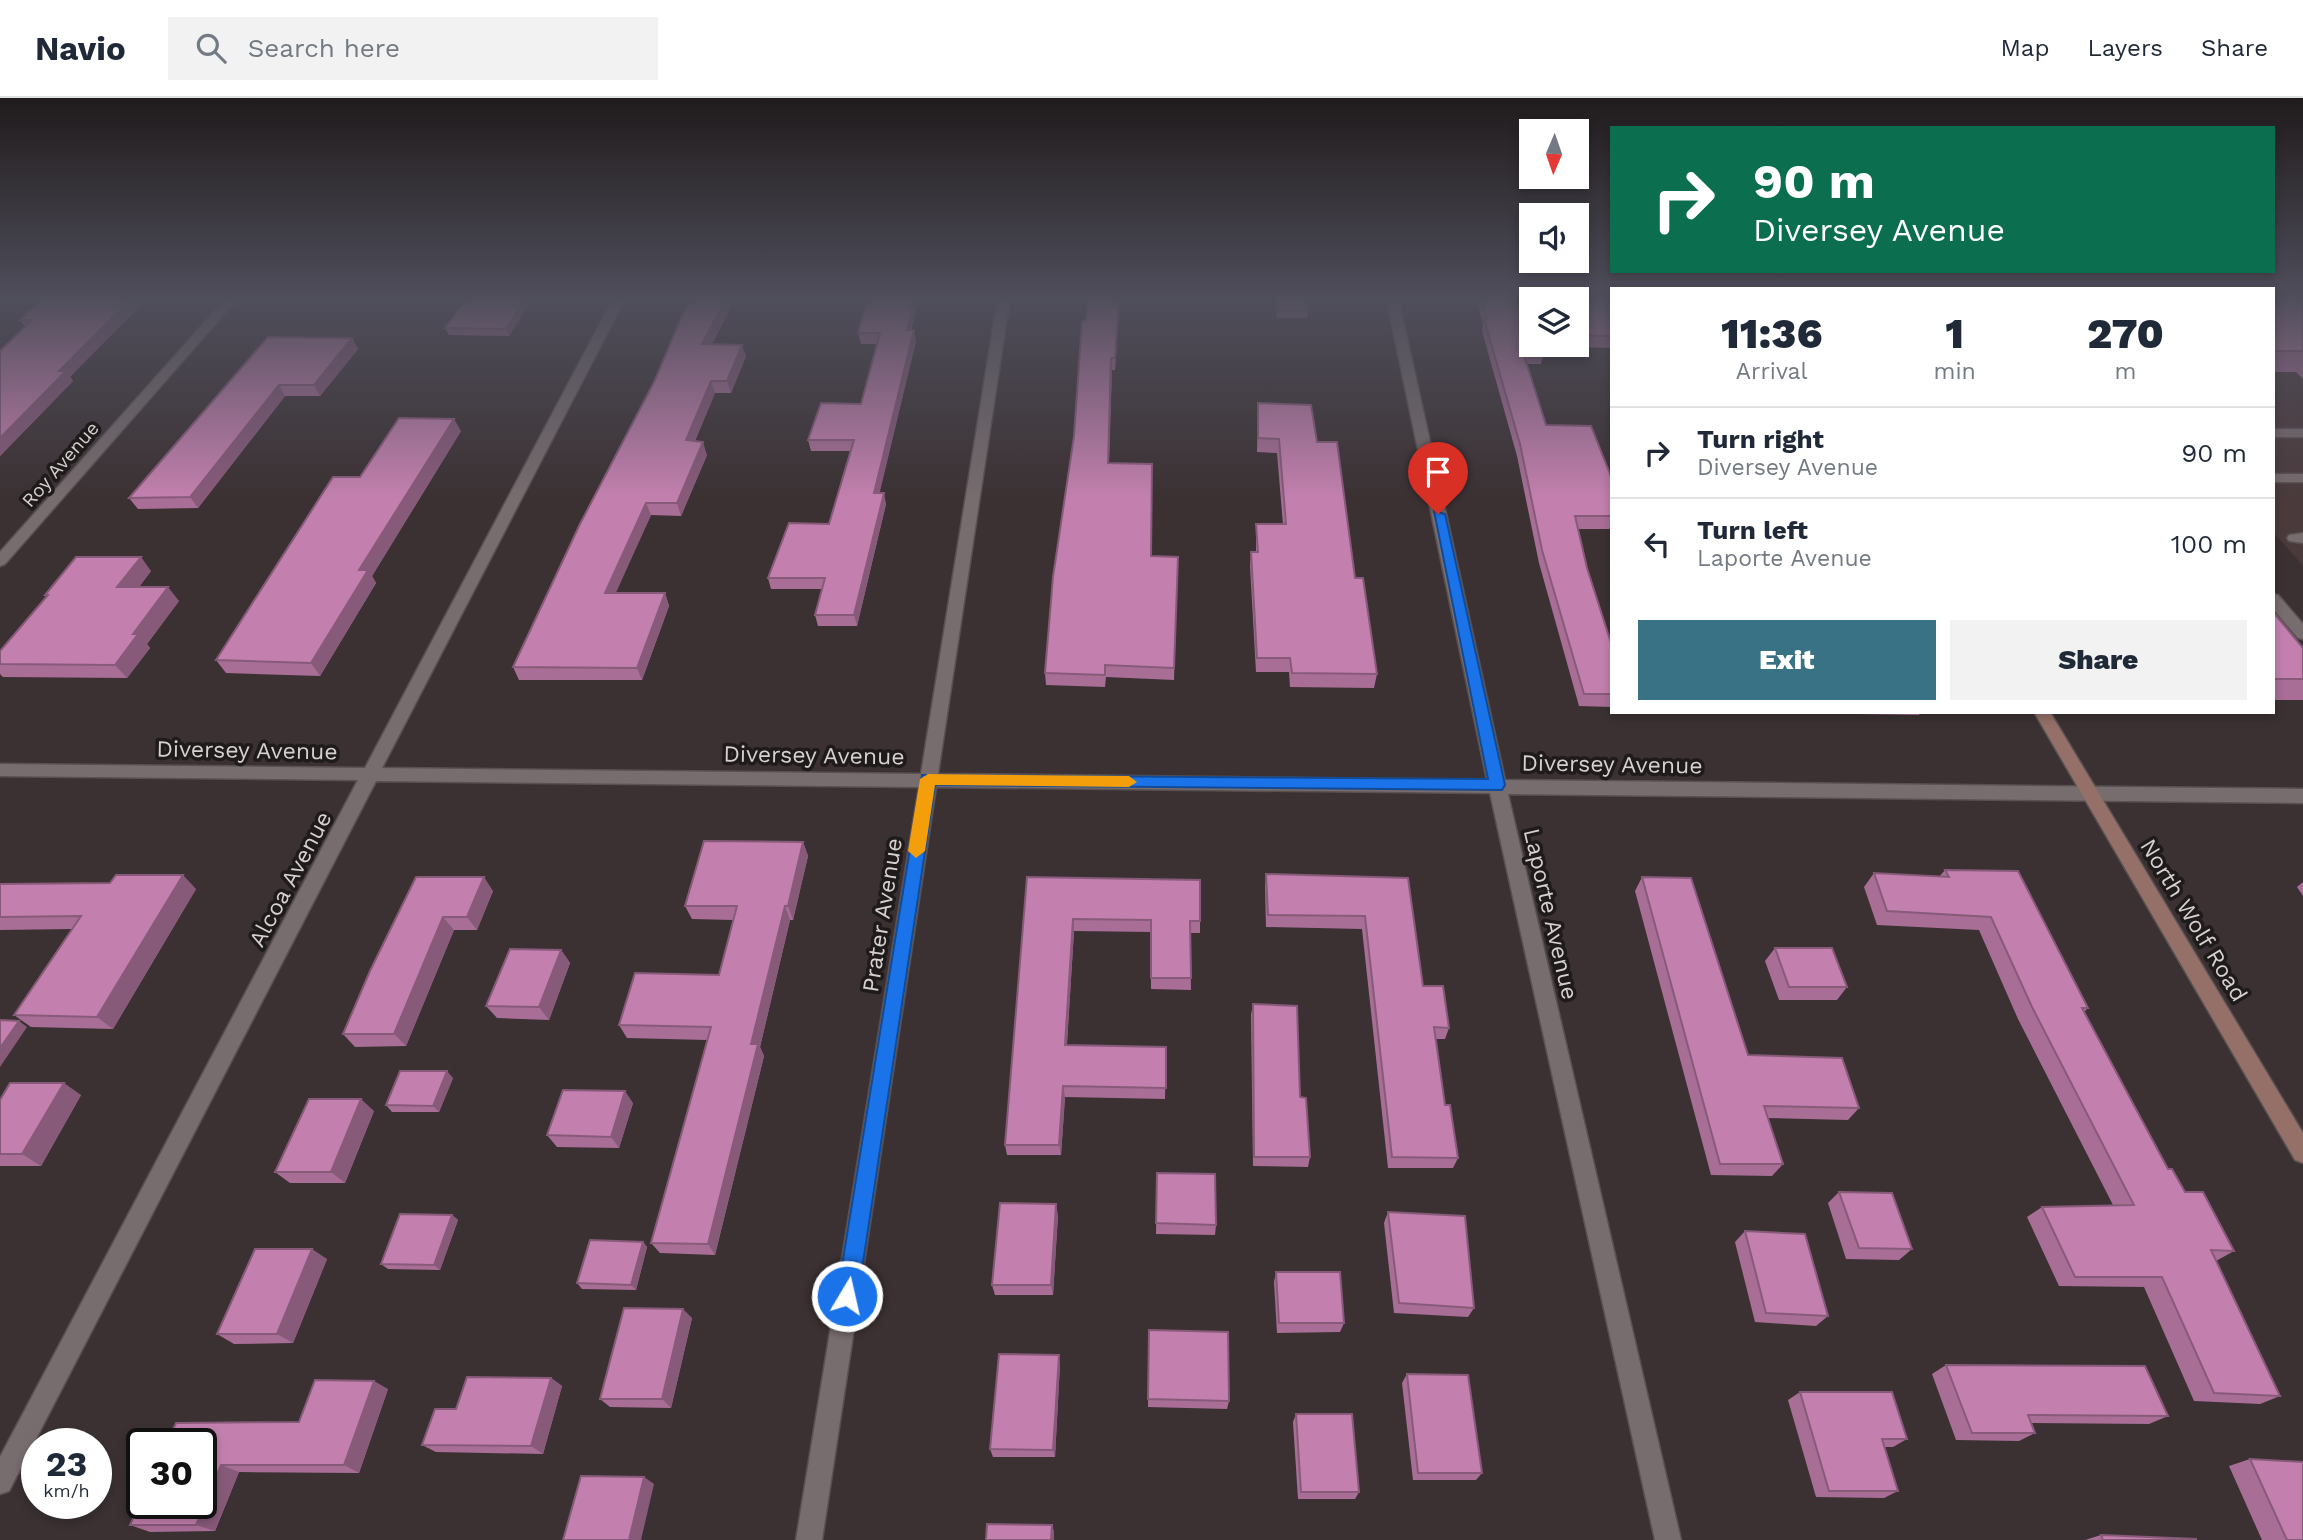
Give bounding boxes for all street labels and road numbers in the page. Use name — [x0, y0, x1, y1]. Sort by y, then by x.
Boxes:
street label: Roy Avenue — [17, 417, 104, 512]
street label: Diversey Avenue — [156, 735, 338, 766]
street label: Diversey Avenue — [723, 740, 905, 771]
street label: Diversey Avenue — [1521, 749, 1703, 780]
street label: Alcoa Avenue — [243, 807, 337, 952]
street label: Laporte Avenue — [1518, 826, 1583, 1002]
street label: North Wolf Road — [2134, 834, 2253, 1006]
street label: Prater Avenue — [857, 836, 908, 994]

